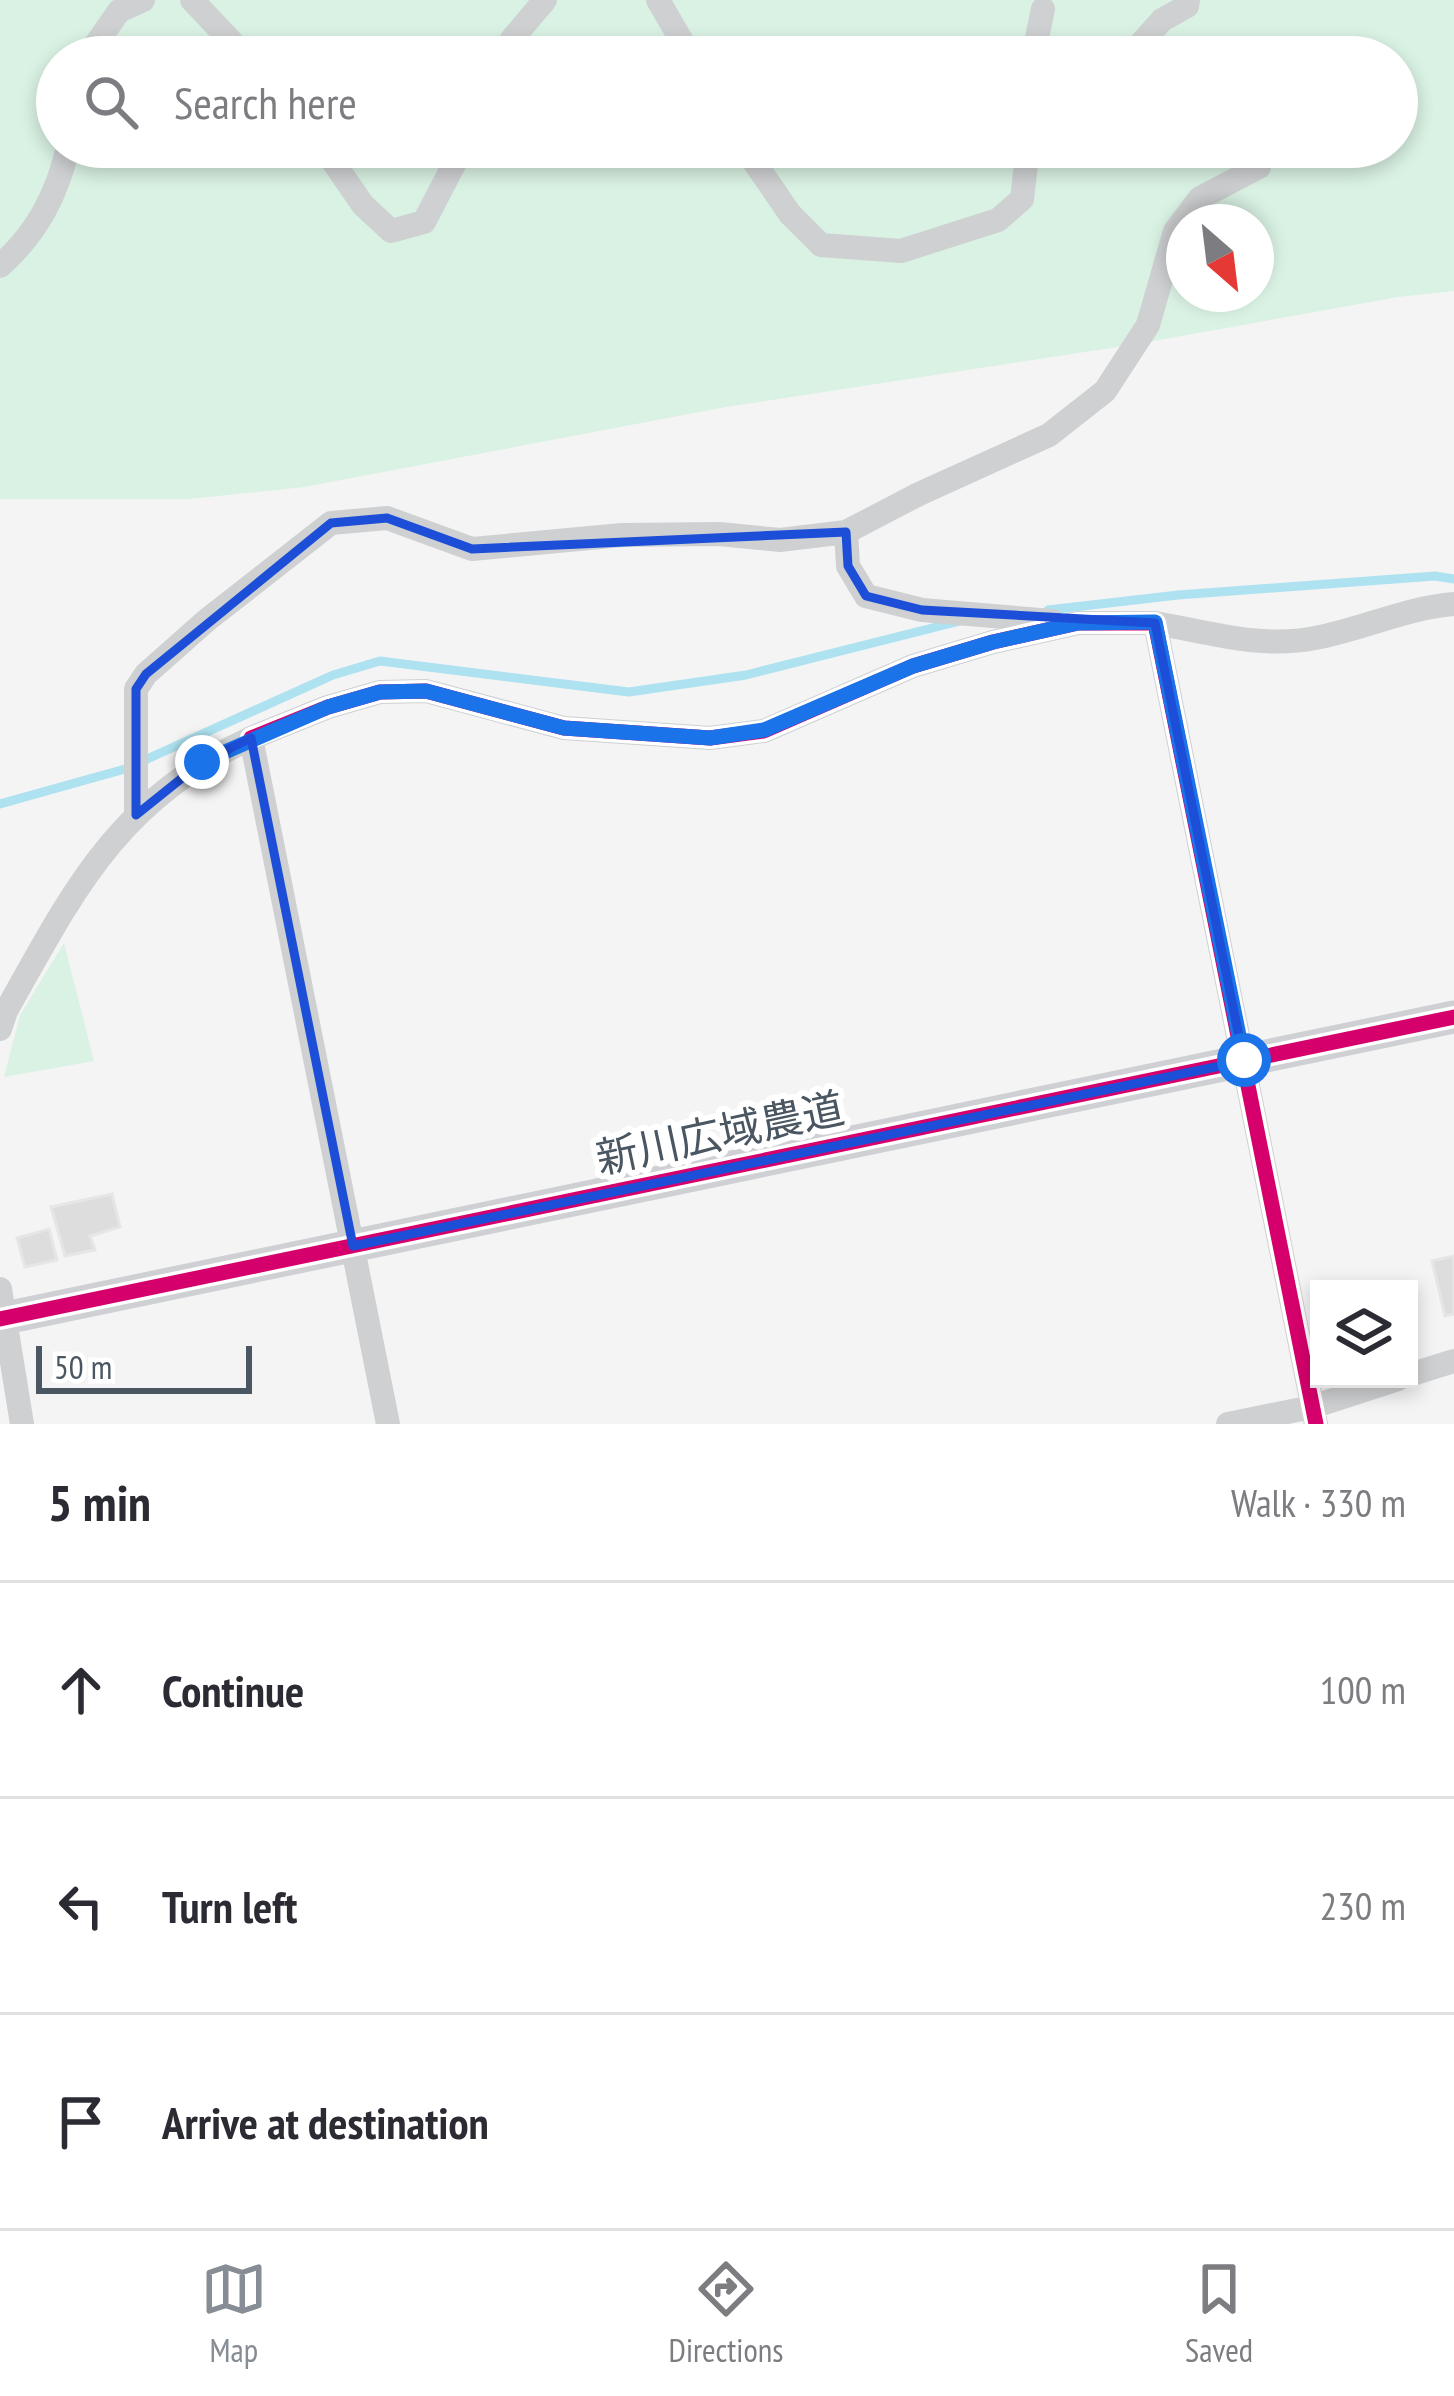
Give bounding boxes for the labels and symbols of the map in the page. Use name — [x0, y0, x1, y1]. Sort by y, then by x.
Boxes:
north arrow — [1166, 204, 1274, 312]
route end — [175, 735, 229, 789]
route start — [1217, 1033, 1271, 1087]
street label: 新川広域農道 — [591, 1079, 849, 1186]
scale bar — [36, 1340, 252, 1393]

